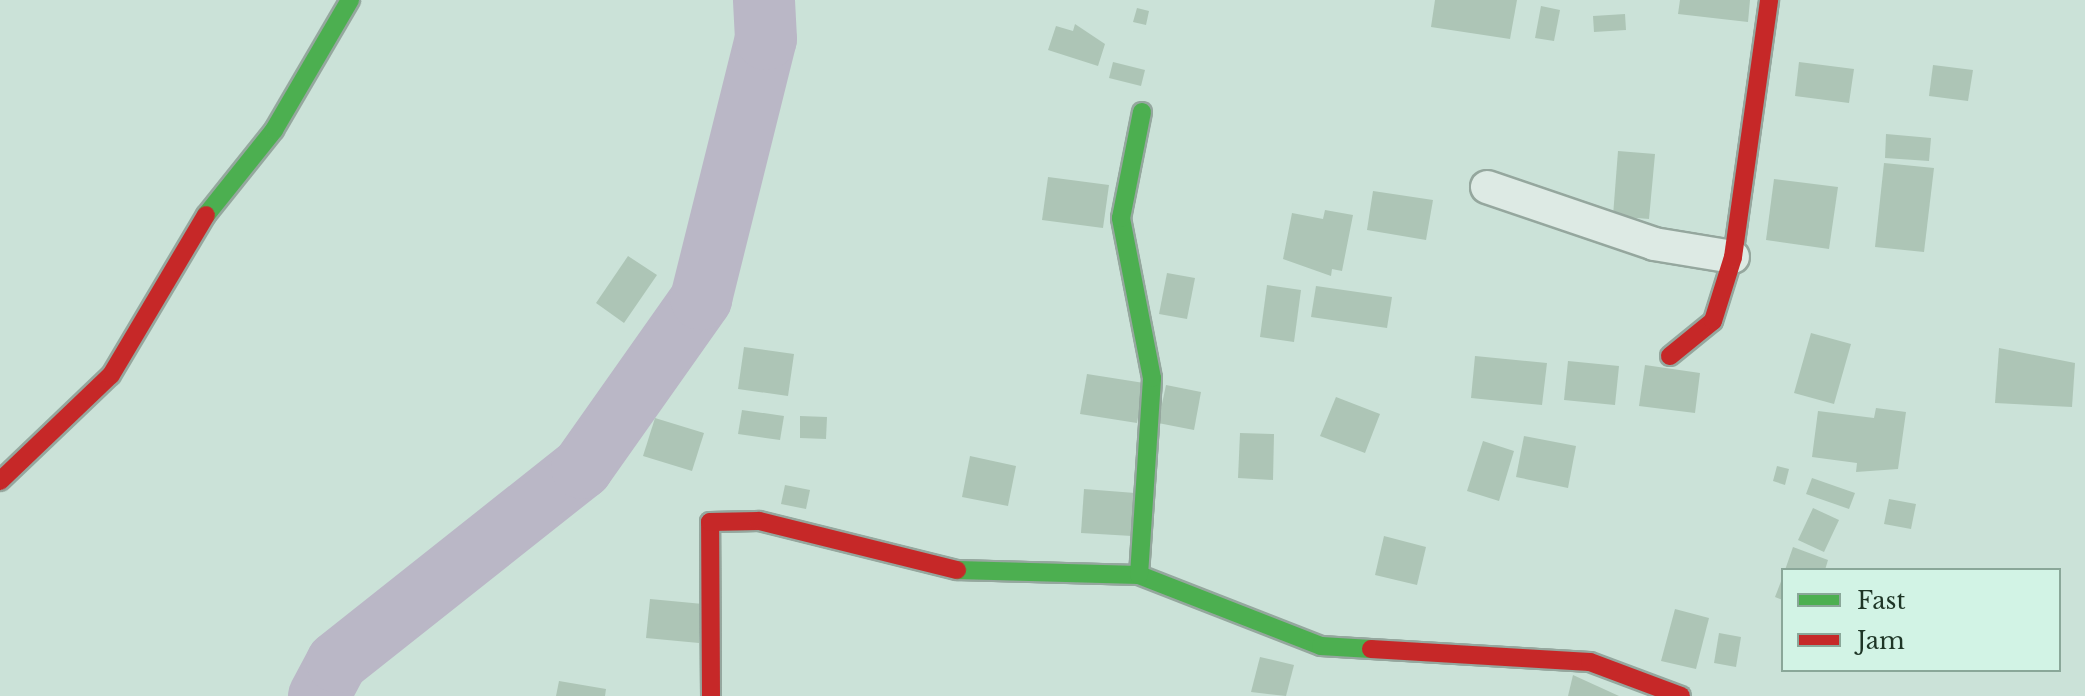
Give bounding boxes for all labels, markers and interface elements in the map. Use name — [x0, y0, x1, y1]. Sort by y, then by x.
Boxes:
legend — [1781, 568, 2061, 672]
text: Fast — [1857, 586, 1905, 615]
text: Jam — [1857, 626, 1905, 655]

